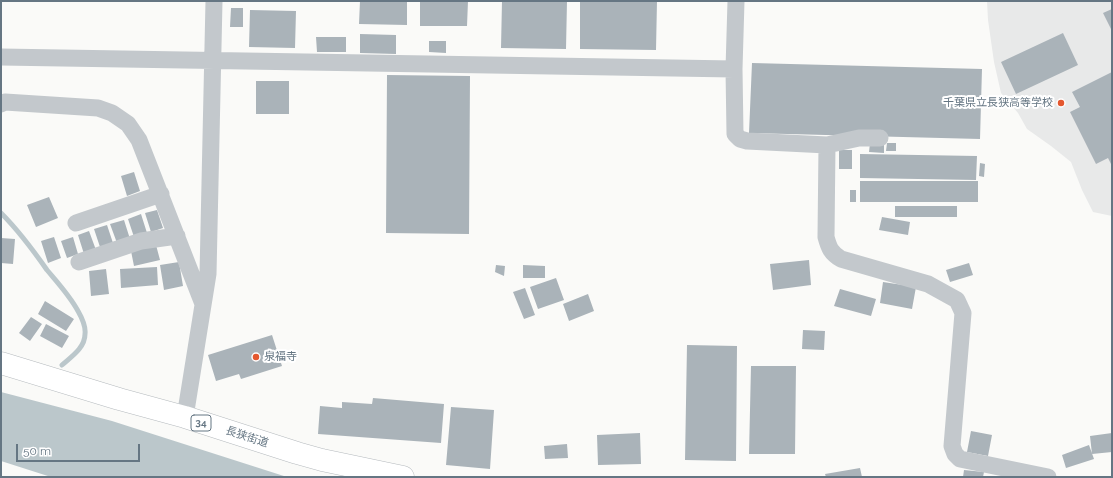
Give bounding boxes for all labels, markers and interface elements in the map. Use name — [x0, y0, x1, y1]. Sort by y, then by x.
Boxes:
place label: 千葉県立長狭高等学校 — [943, 96, 1053, 110]
marker: 千葉県立長狭高等学校 — [1056, 98, 1066, 108]
place label: 泉福寺 — [264, 350, 297, 364]
marker: 泉福寺 — [251, 352, 261, 362]
road number: 34 — [191, 415, 211, 431]
street label: 長狭街道 — [224, 424, 270, 450]
scale bar — [18, 436, 142, 462]
text: 50 m — [23, 444, 51, 458]

